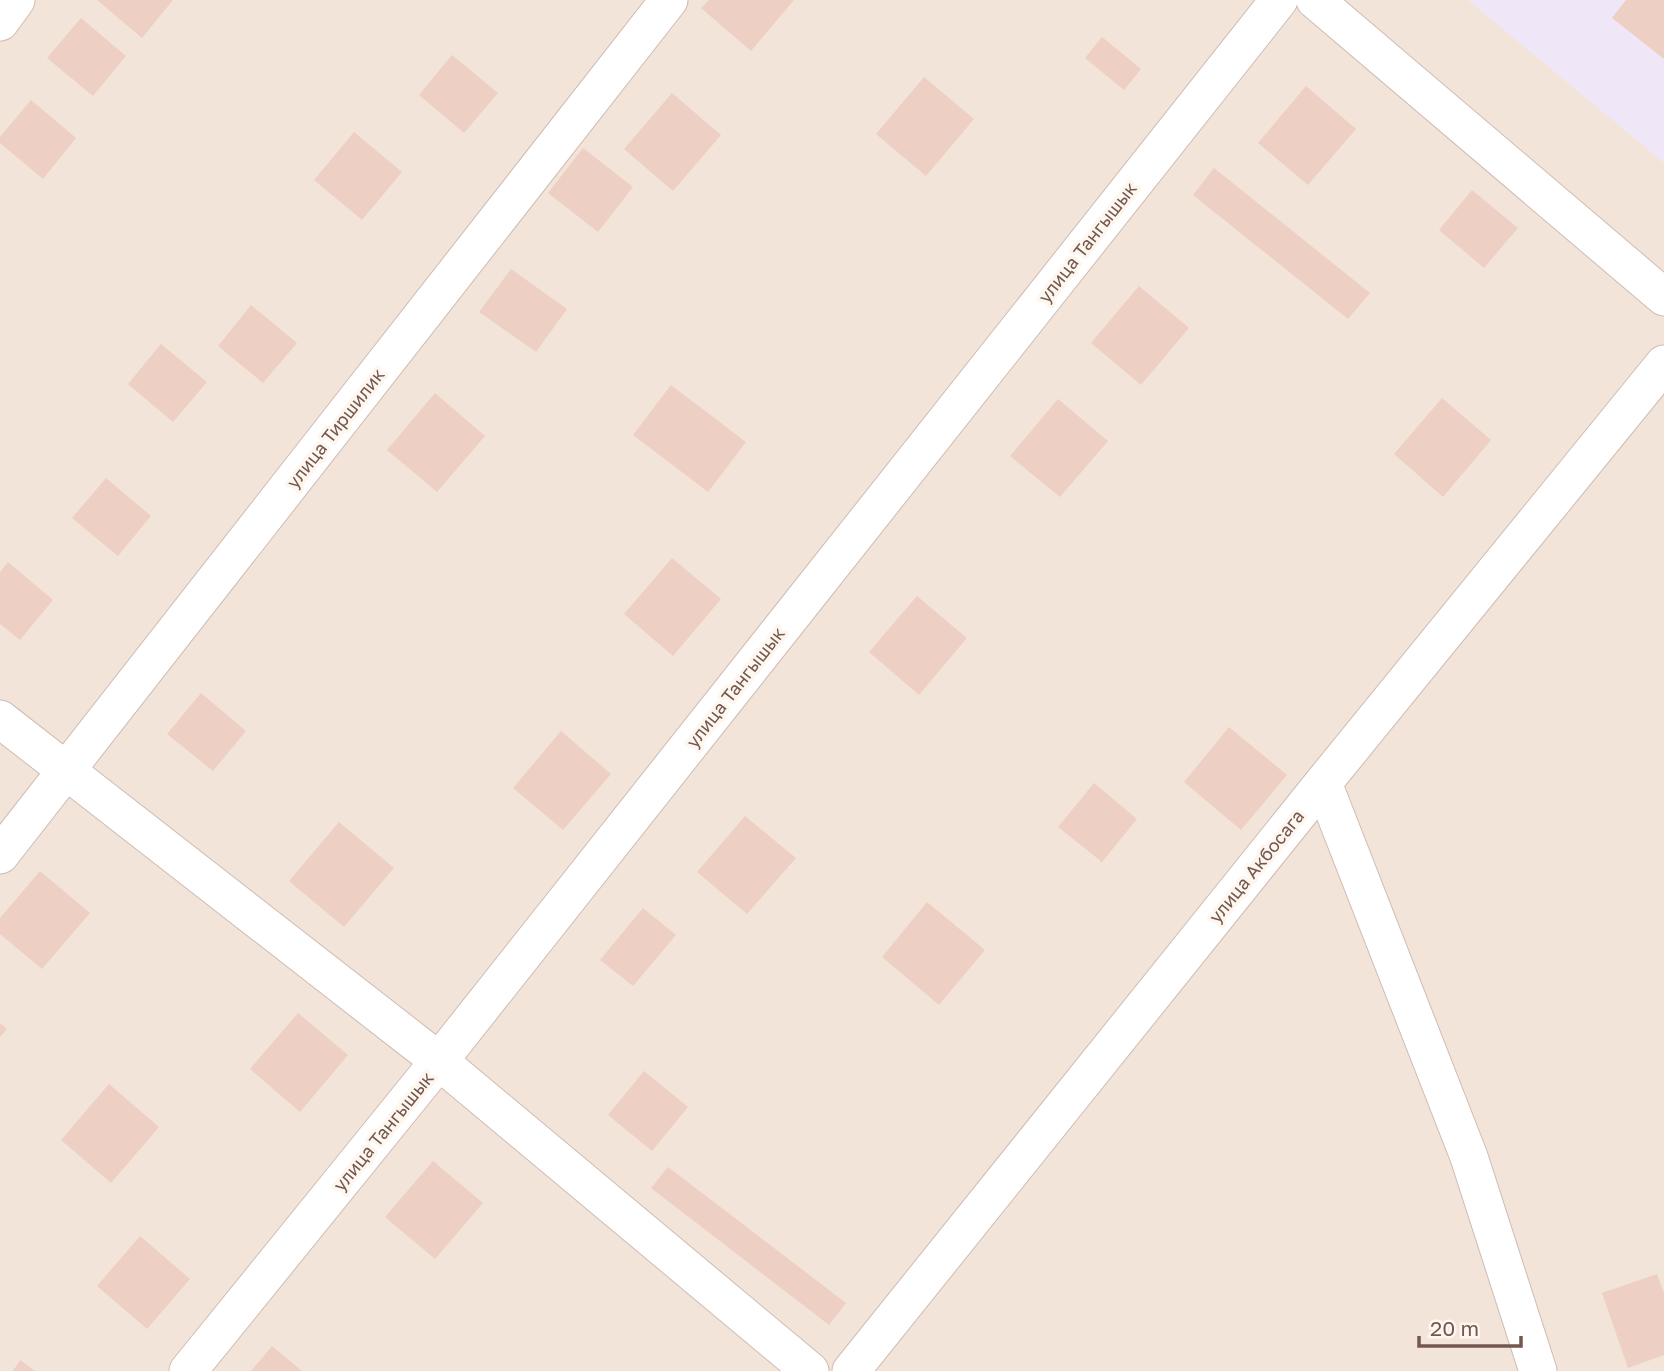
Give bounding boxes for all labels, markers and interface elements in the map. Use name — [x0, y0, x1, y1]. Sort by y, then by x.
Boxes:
street label: улица Тангышык — [1033, 177, 1141, 307]
street label: улица Тиршилик — [281, 364, 389, 492]
street label: улица Тангышык — [681, 622, 789, 752]
street label: улица Акбосага — [1204, 805, 1308, 927]
street label: улица Тангышык — [328, 1067, 438, 1195]
scale bar — [1419, 1304, 1520, 1348]
text: 20 m — [1430, 1315, 1479, 1341]

